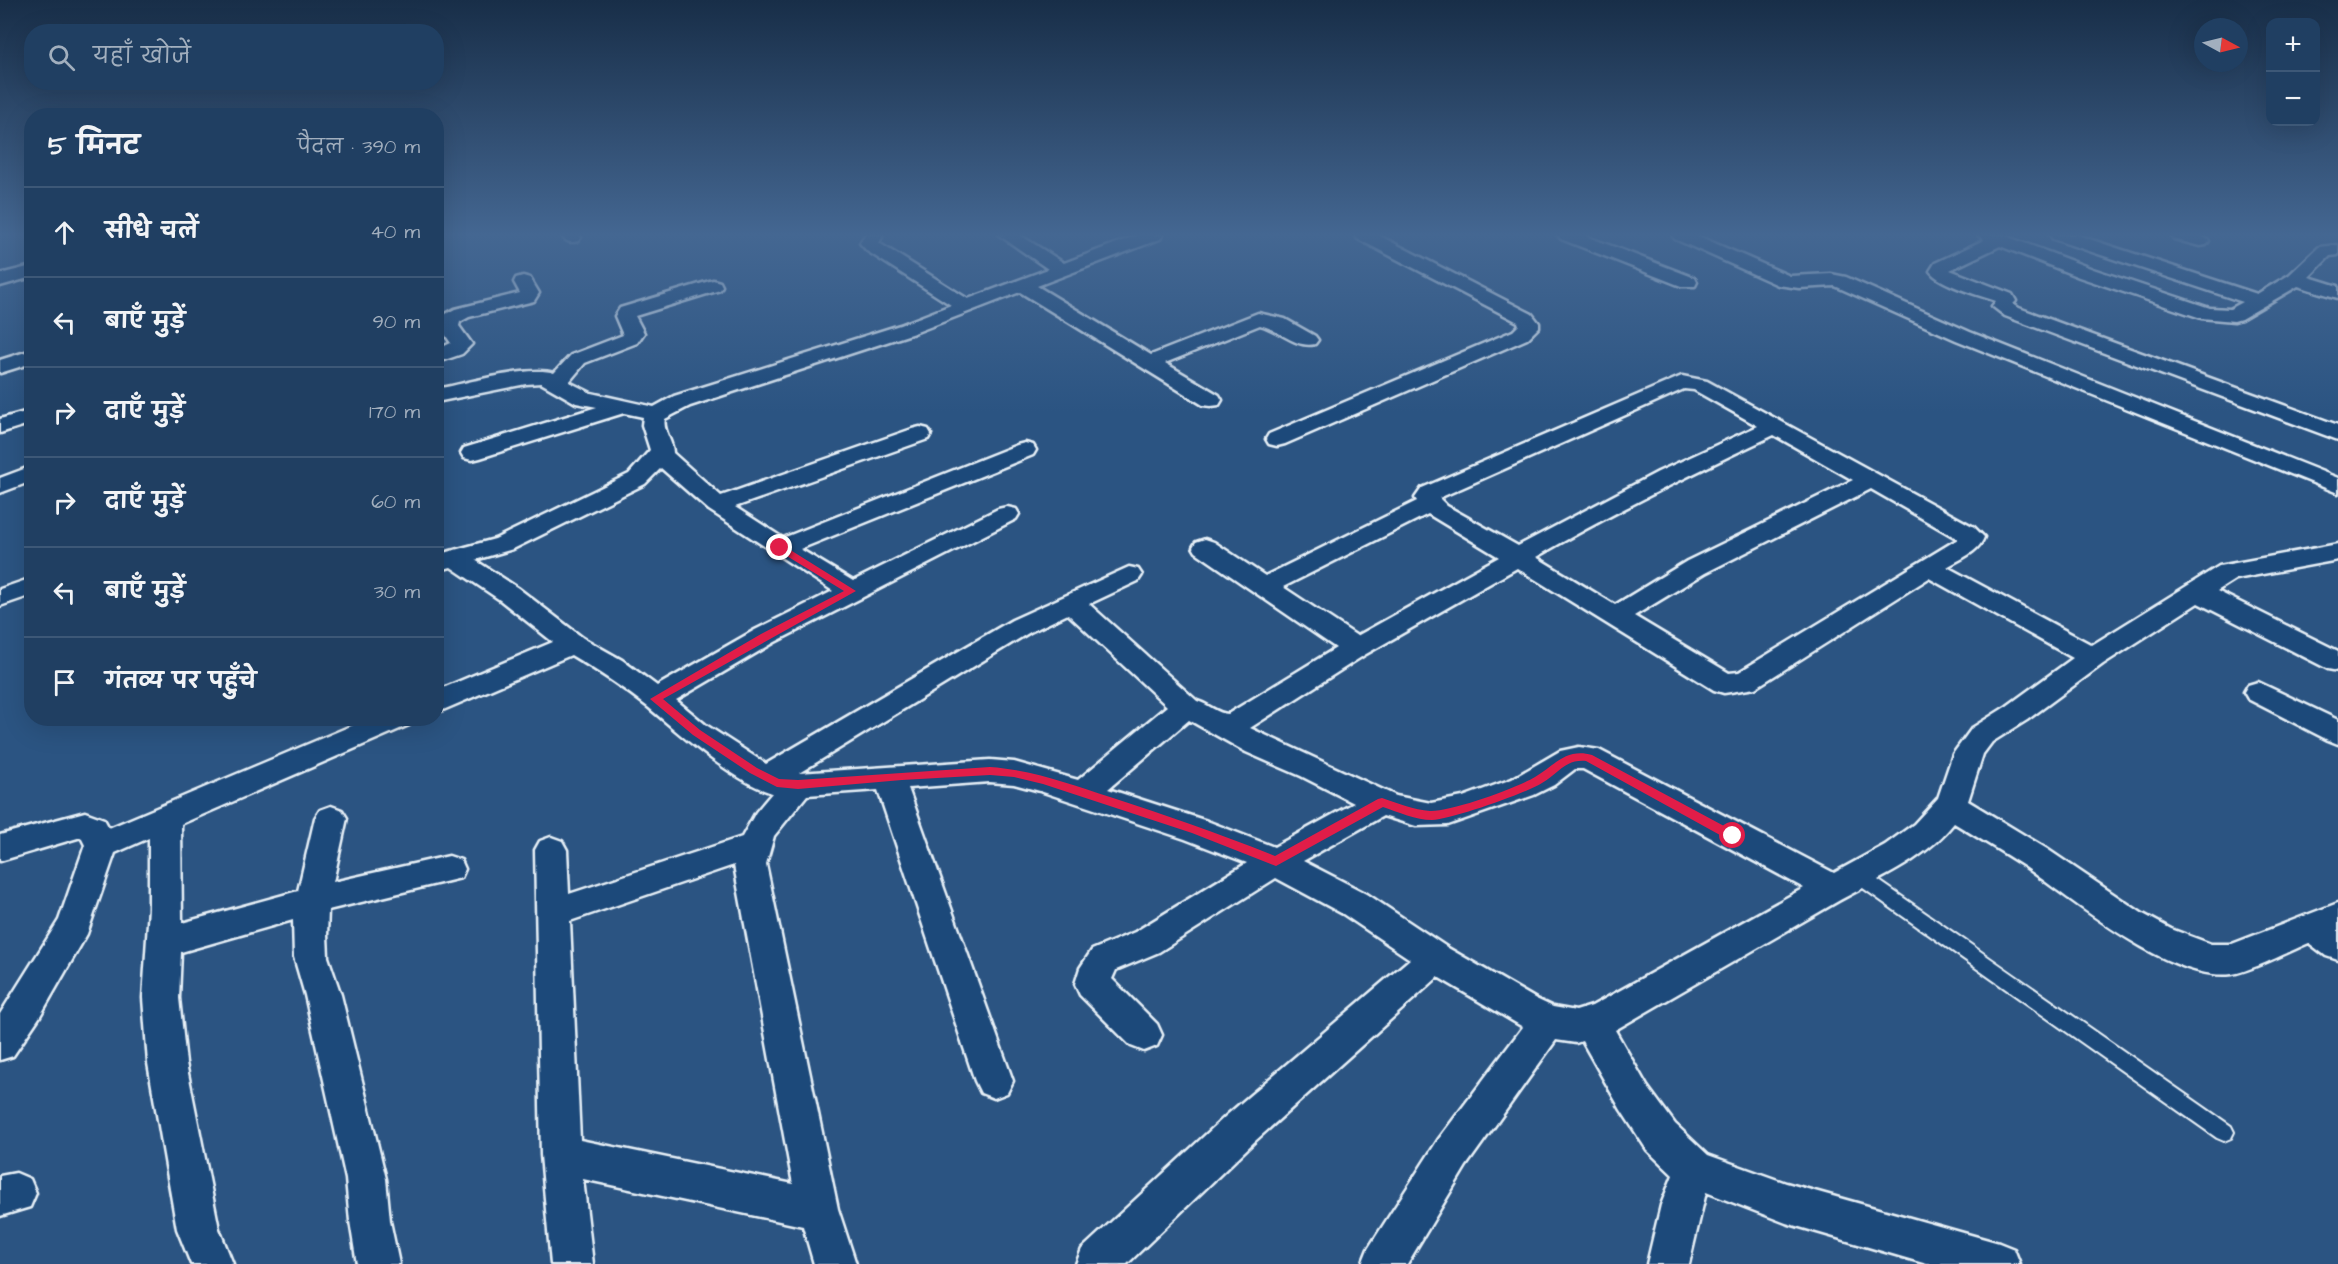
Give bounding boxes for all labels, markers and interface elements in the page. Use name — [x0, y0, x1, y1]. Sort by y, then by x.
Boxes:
north arrow — [2194, 18, 2248, 72]
map controls — [2266, 18, 2320, 126]
button: + — [2266, 18, 2320, 72]
search box — [24, 24, 444, 90]
icon: search — [45, 41, 78, 74]
text: यहाँ खोजें — [93, 41, 191, 72]
button: − — [2266, 72, 2320, 126]
text: 5 मिनट — [48, 128, 140, 164]
text: पैदल · 390 m — [297, 133, 420, 161]
icon: ahead — [48, 216, 81, 249]
text: सीधे चलें — [105, 216, 198, 247]
text: 40 m — [370, 218, 420, 246]
icon: left — [48, 306, 81, 339]
text: बाएँ मुड़ें — [105, 306, 185, 337]
text: 90 m — [372, 308, 420, 336]
icon: right — [48, 396, 81, 429]
text: दाएँ मुड़ें — [105, 396, 185, 427]
text: 170 m — [369, 398, 420, 426]
icon: right — [48, 486, 81, 519]
text: दाएँ मुड़ें — [105, 486, 185, 517]
text: 60 m — [371, 488, 420, 516]
route end — [766, 534, 792, 560]
icon: left — [48, 576, 81, 609]
text: बाएँ मुड़ें — [105, 576, 185, 607]
text: 30 m — [374, 578, 420, 606]
icon: arrive — [48, 666, 81, 699]
text: गंतव्य पर पहुँचे — [105, 666, 256, 697]
route start — [1719, 822, 1745, 848]

